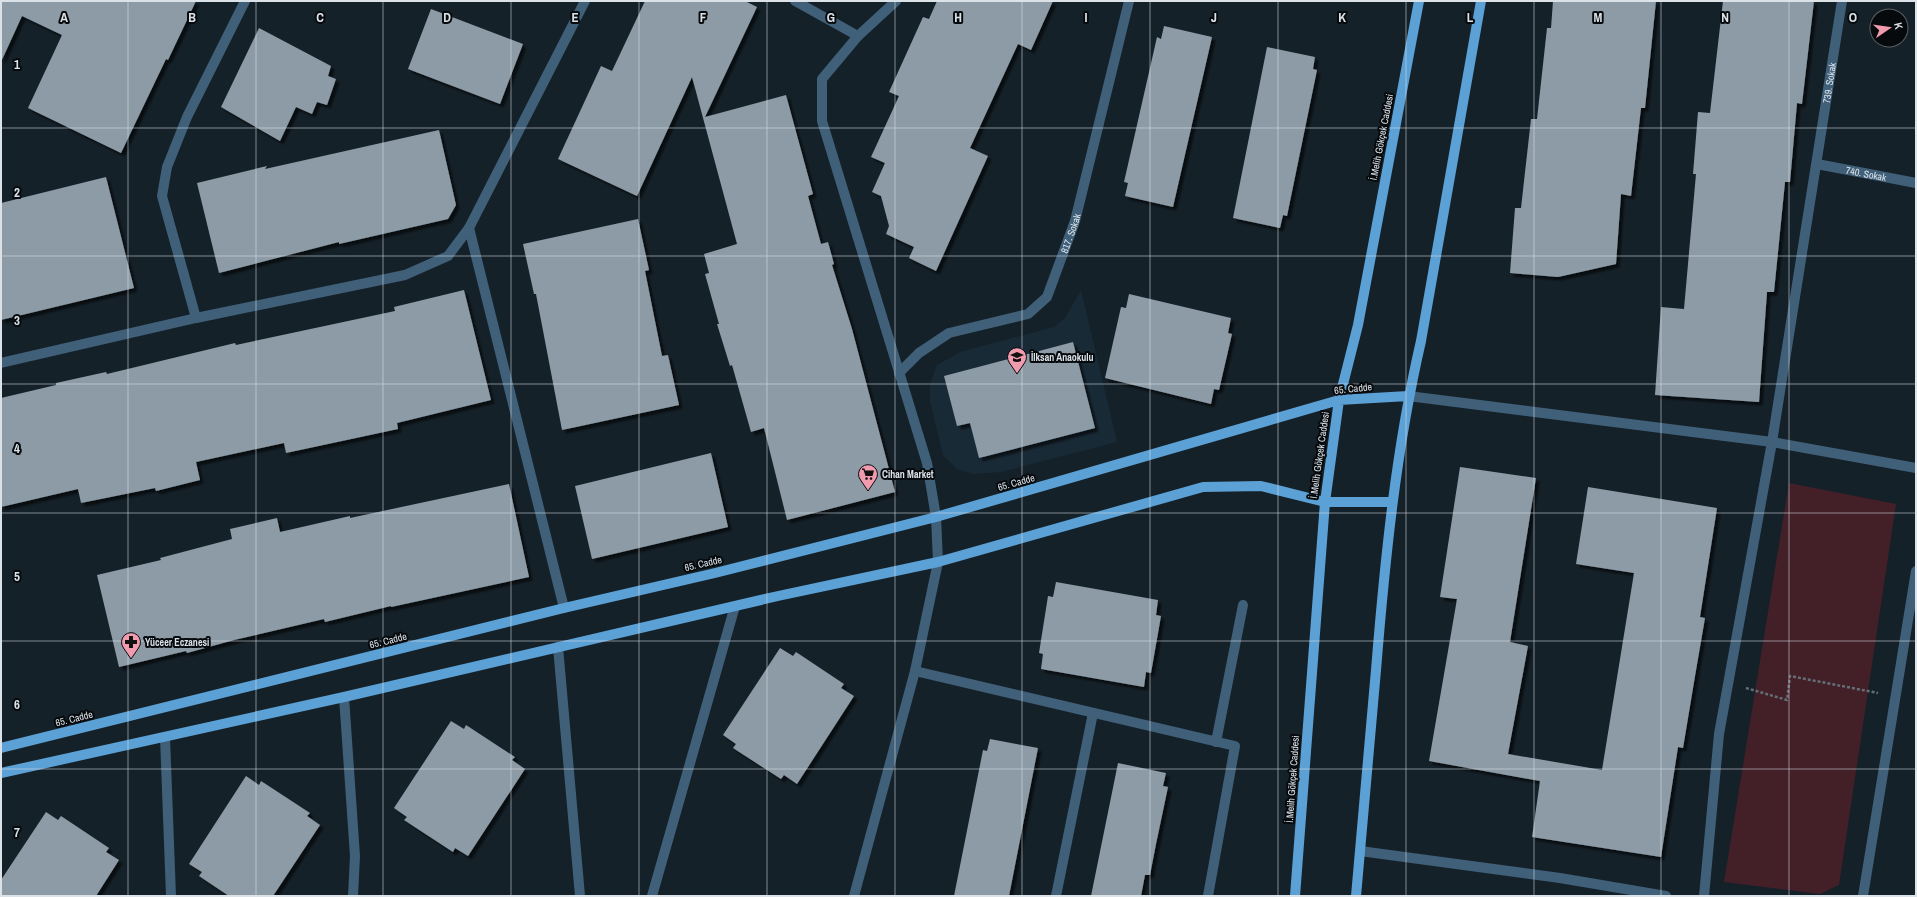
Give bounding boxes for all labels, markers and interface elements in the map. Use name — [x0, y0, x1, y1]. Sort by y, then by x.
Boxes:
north arrow — [1869, 8, 1909, 48]
text: A — [60, 9, 68, 26]
text: B — [188, 9, 196, 26]
text: C — [316, 9, 324, 26]
text: D — [443, 9, 451, 26]
text: E — [571, 9, 579, 26]
text: F — [700, 9, 707, 26]
text: G — [827, 9, 835, 26]
text: H — [954, 9, 962, 26]
text: I — [1085, 9, 1088, 26]
text: J — [1211, 9, 1217, 26]
text: K — [1338, 9, 1346, 26]
text: L — [1467, 9, 1474, 26]
text: M — [1594, 9, 1603, 26]
text: N — [1721, 9, 1729, 26]
text: O — [1849, 9, 1857, 26]
text: K — [1891, 21, 1906, 31]
text: 1 — [14, 56, 20, 73]
street label: 739. Sokak — [1820, 61, 1839, 104]
street label: İ.Melih Gökçek Caddesi — [1367, 93, 1396, 181]
street label: 740. Sokak — [1845, 164, 1888, 184]
text: 2 — [14, 184, 20, 201]
street label: 817. Sokak — [1058, 211, 1084, 255]
text: 3 — [14, 312, 20, 329]
school or university icon: İlksan Anaokulu — [1006, 346, 1028, 374]
place label: İlksan Anaokulu — [1031, 350, 1094, 364]
street label: 65. Cadde — [1334, 380, 1373, 397]
street label: İ.Melih Gökçek Caddesi — [1307, 411, 1332, 499]
text: 4 — [14, 440, 20, 457]
supermarket icon: Cihan Market — [857, 463, 879, 491]
place label: Cihan Market — [882, 468, 934, 481]
street label: 65. Cadde — [996, 471, 1037, 494]
street label: 65. Cadde — [683, 553, 723, 574]
text: 5 — [14, 568, 20, 585]
street label: 65. Cadde — [368, 629, 408, 651]
pharmacy icon: Yüceer Eczanesi — [120, 631, 142, 659]
place label: Yüceer Eczanesi — [145, 636, 209, 649]
text: 6 — [14, 696, 20, 713]
street label: 65. Cadde — [54, 707, 94, 729]
street label: İ.Melih Gökçek Caddesi — [1283, 735, 1302, 823]
text: 7 — [14, 824, 20, 841]

